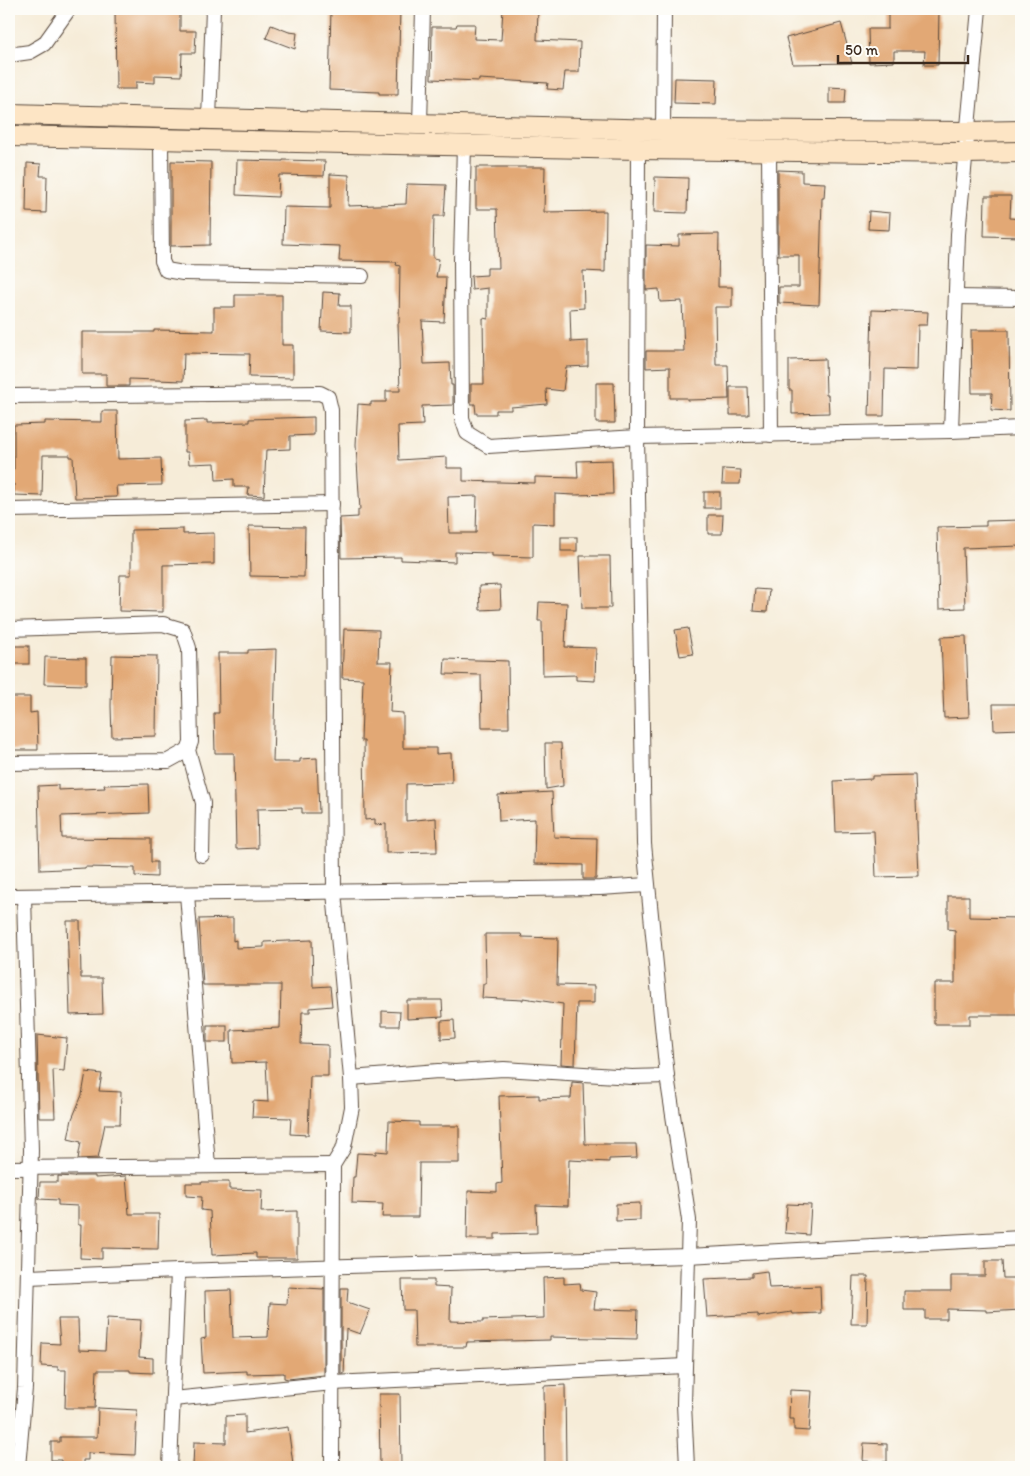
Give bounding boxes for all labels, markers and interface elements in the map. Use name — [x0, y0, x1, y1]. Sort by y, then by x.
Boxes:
scale bar — [838, 32, 968, 64]
text: 50 m — [845, 41, 878, 59]

